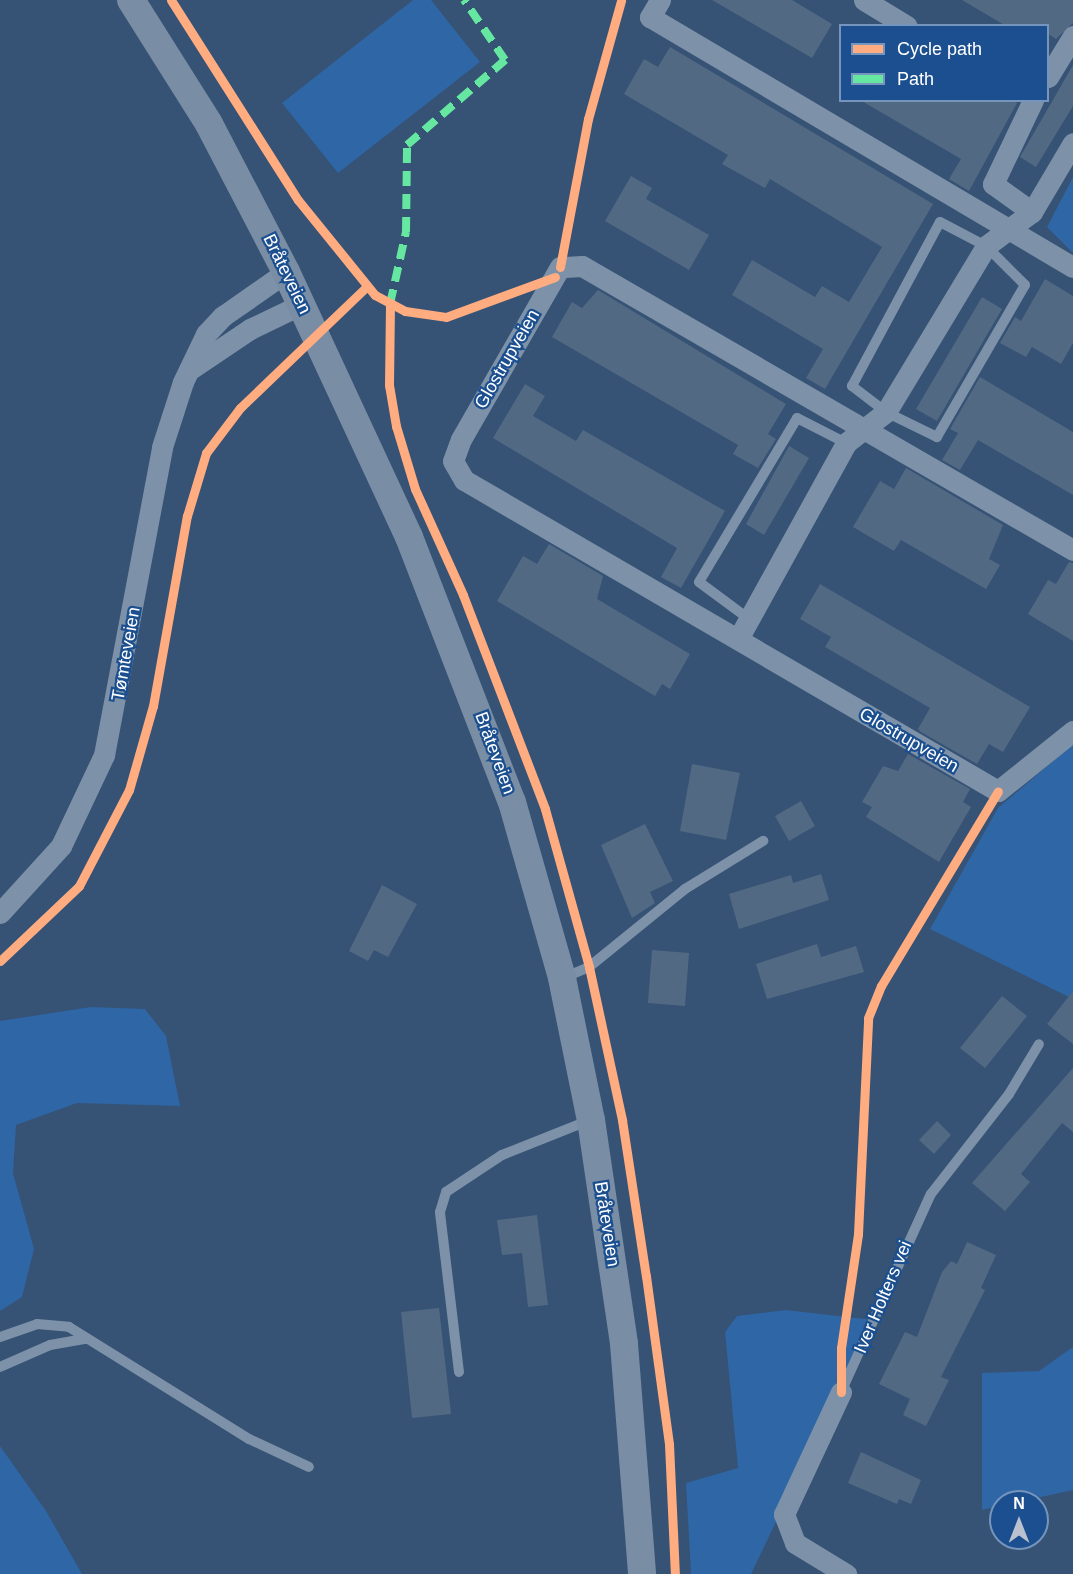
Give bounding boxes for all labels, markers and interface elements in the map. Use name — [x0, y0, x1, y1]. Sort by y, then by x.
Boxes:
legend — [839, 24, 1049, 102]
text: Cycle path — [897, 39, 982, 59]
text: Path — [897, 69, 934, 89]
street label: Bråteveien — [258, 231, 316, 317]
street label: Glostrupveien — [470, 306, 544, 412]
street label: Tømteveien — [107, 605, 145, 703]
street label: Glostrupveien — [856, 703, 962, 777]
street label: Bråteveien — [470, 709, 520, 797]
street label: Bråteveien — [590, 1180, 624, 1268]
street label: Iver Holters vei — [850, 1238, 916, 1356]
north arrow — [989, 1490, 1049, 1550]
text: N — [1013, 1495, 1025, 1512]

